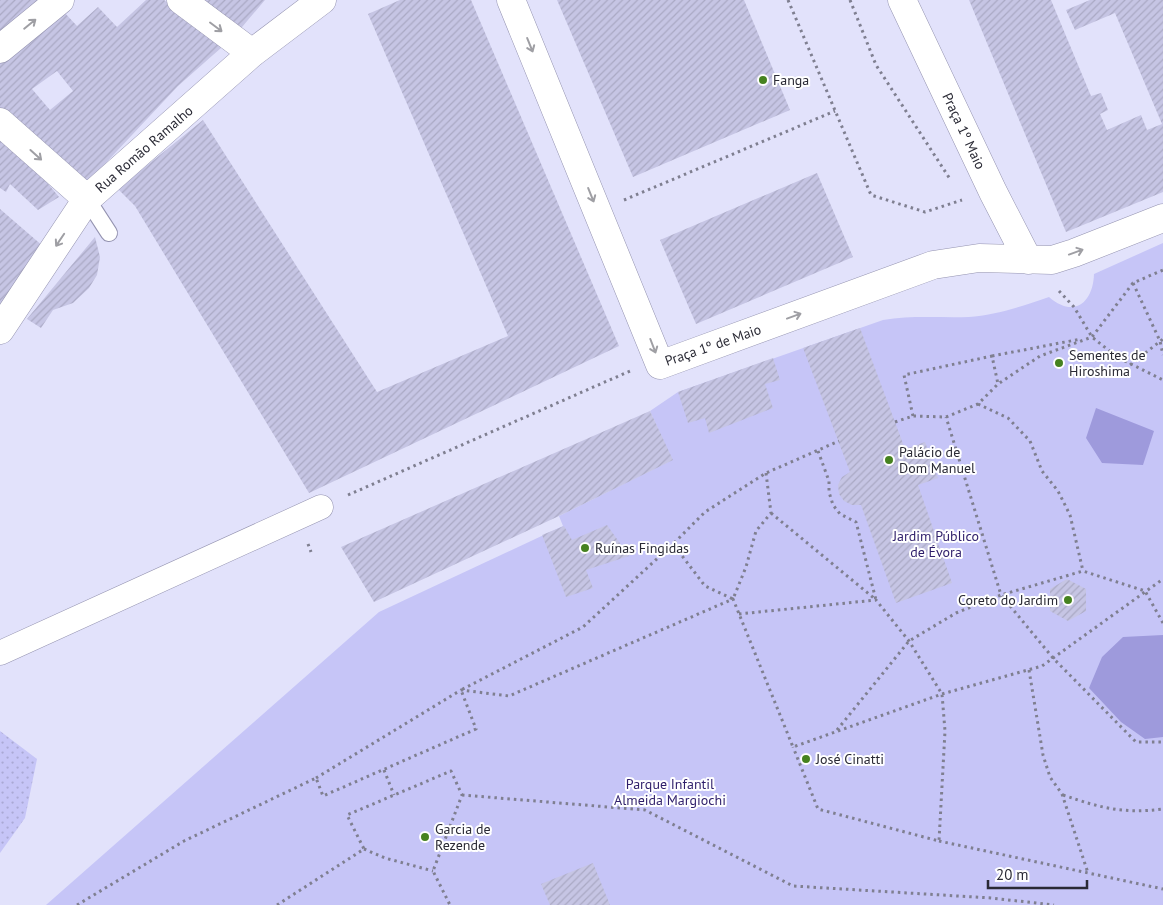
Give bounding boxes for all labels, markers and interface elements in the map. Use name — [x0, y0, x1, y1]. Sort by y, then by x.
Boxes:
one-way arrow — [23, 19, 36, 30]
one-way arrow — [209, 21, 222, 32]
one-way arrow — [525, 37, 535, 52]
place label: Fanga — [773, 71, 809, 89]
marker: Fanga — [757, 74, 769, 86]
street label: Praça 1º Maio — [938, 90, 990, 172]
street label: Rua Romão Ramalho — [91, 102, 197, 196]
one-way arrow — [30, 149, 43, 161]
one-way arrow — [588, 188, 597, 203]
one-way arrow — [55, 233, 65, 247]
one-way arrow — [1068, 247, 1083, 256]
one-way arrow — [786, 311, 801, 320]
street label: Praça 1º de Maio — [662, 320, 764, 370]
one-way arrow — [649, 338, 658, 353]
place label: Sementes de Hiroshima — [1069, 346, 1146, 380]
marker: Sementes de Hiroshima — [1053, 357, 1065, 369]
place label: Palácio de Dom Manuel — [899, 443, 975, 477]
marker: Palácio de Dom Manuel — [883, 454, 895, 466]
park label: Jardim Público de Évora — [892, 527, 979, 561]
place label: Ruínas Fingidas — [595, 539, 689, 557]
marker: Ruínas Fingidas — [579, 542, 591, 554]
place label: Coreto do Jardim — [958, 591, 1058, 609]
marker: Coreto do Jardim — [1062, 594, 1074, 606]
place label: José Cinatti — [815, 750, 884, 768]
marker: José Cinatti — [800, 753, 812, 765]
park label: Parque Infantil Almeida Margiochi — [614, 775, 726, 809]
place label: Garcia de Rezende — [435, 820, 491, 854]
marker: Garcia de Rezende — [419, 831, 431, 843]
scale bar — [988, 858, 1087, 890]
text: 20 m — [996, 865, 1029, 884]

